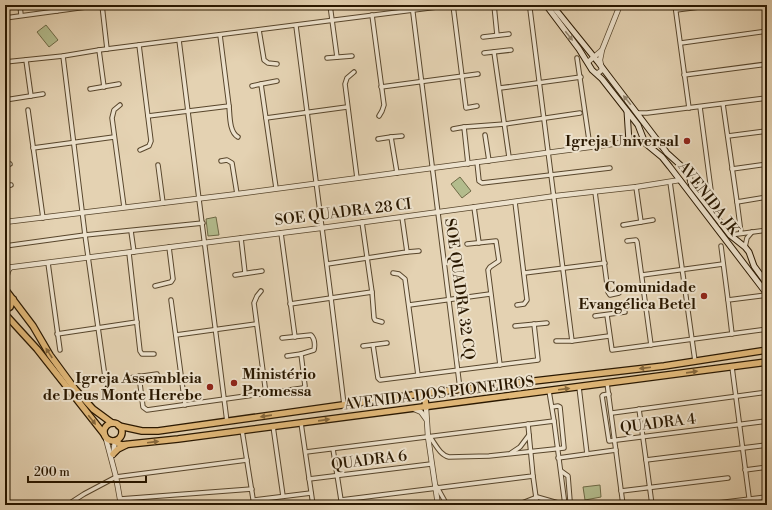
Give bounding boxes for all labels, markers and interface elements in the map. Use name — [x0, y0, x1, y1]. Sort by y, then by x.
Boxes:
one-way arrow — [565, 31, 573, 42]
one-way arrow — [622, 95, 631, 106]
place label: Igreja Universal — [565, 132, 679, 151]
marker: Igreja Universal — [682, 136, 692, 146]
street label: AVENIDA JK — [673, 157, 744, 240]
street label: SOE QUADRA 28 CI — [273, 195, 413, 230]
street label: SOE QUADRA 32 CQ — [440, 217, 479, 361]
place label: Comunidade Evangélica Betel — [579, 278, 696, 314]
marker: Comunidade Evangélica Betel — [699, 291, 709, 301]
one-way arrow — [45, 348, 53, 359]
place label: Ministério Promessa — [242, 365, 316, 401]
one-way arrow — [639, 365, 651, 371]
place label: Igreja Assembleia de Deus Monte Herebe — [43, 369, 203, 405]
one-way arrow — [686, 369, 698, 375]
street label: AVENIDA DOS PIONEIROS — [342, 372, 535, 415]
marker: Ministério Promessa — [229, 378, 239, 388]
marker: Igreja Assembleia de Deus Monte Herebe — [205, 382, 215, 392]
one-way arrow — [557, 386, 570, 392]
street label: QUADRA 4 — [619, 409, 697, 438]
one-way arrow — [260, 413, 272, 419]
one-way arrow — [88, 414, 96, 425]
one-way arrow — [318, 417, 330, 423]
one-way arrow — [147, 438, 159, 445]
street label: QUADRA 6 — [330, 446, 408, 475]
scale bar — [28, 458, 146, 484]
text: 200 m — [34, 465, 70, 480]

